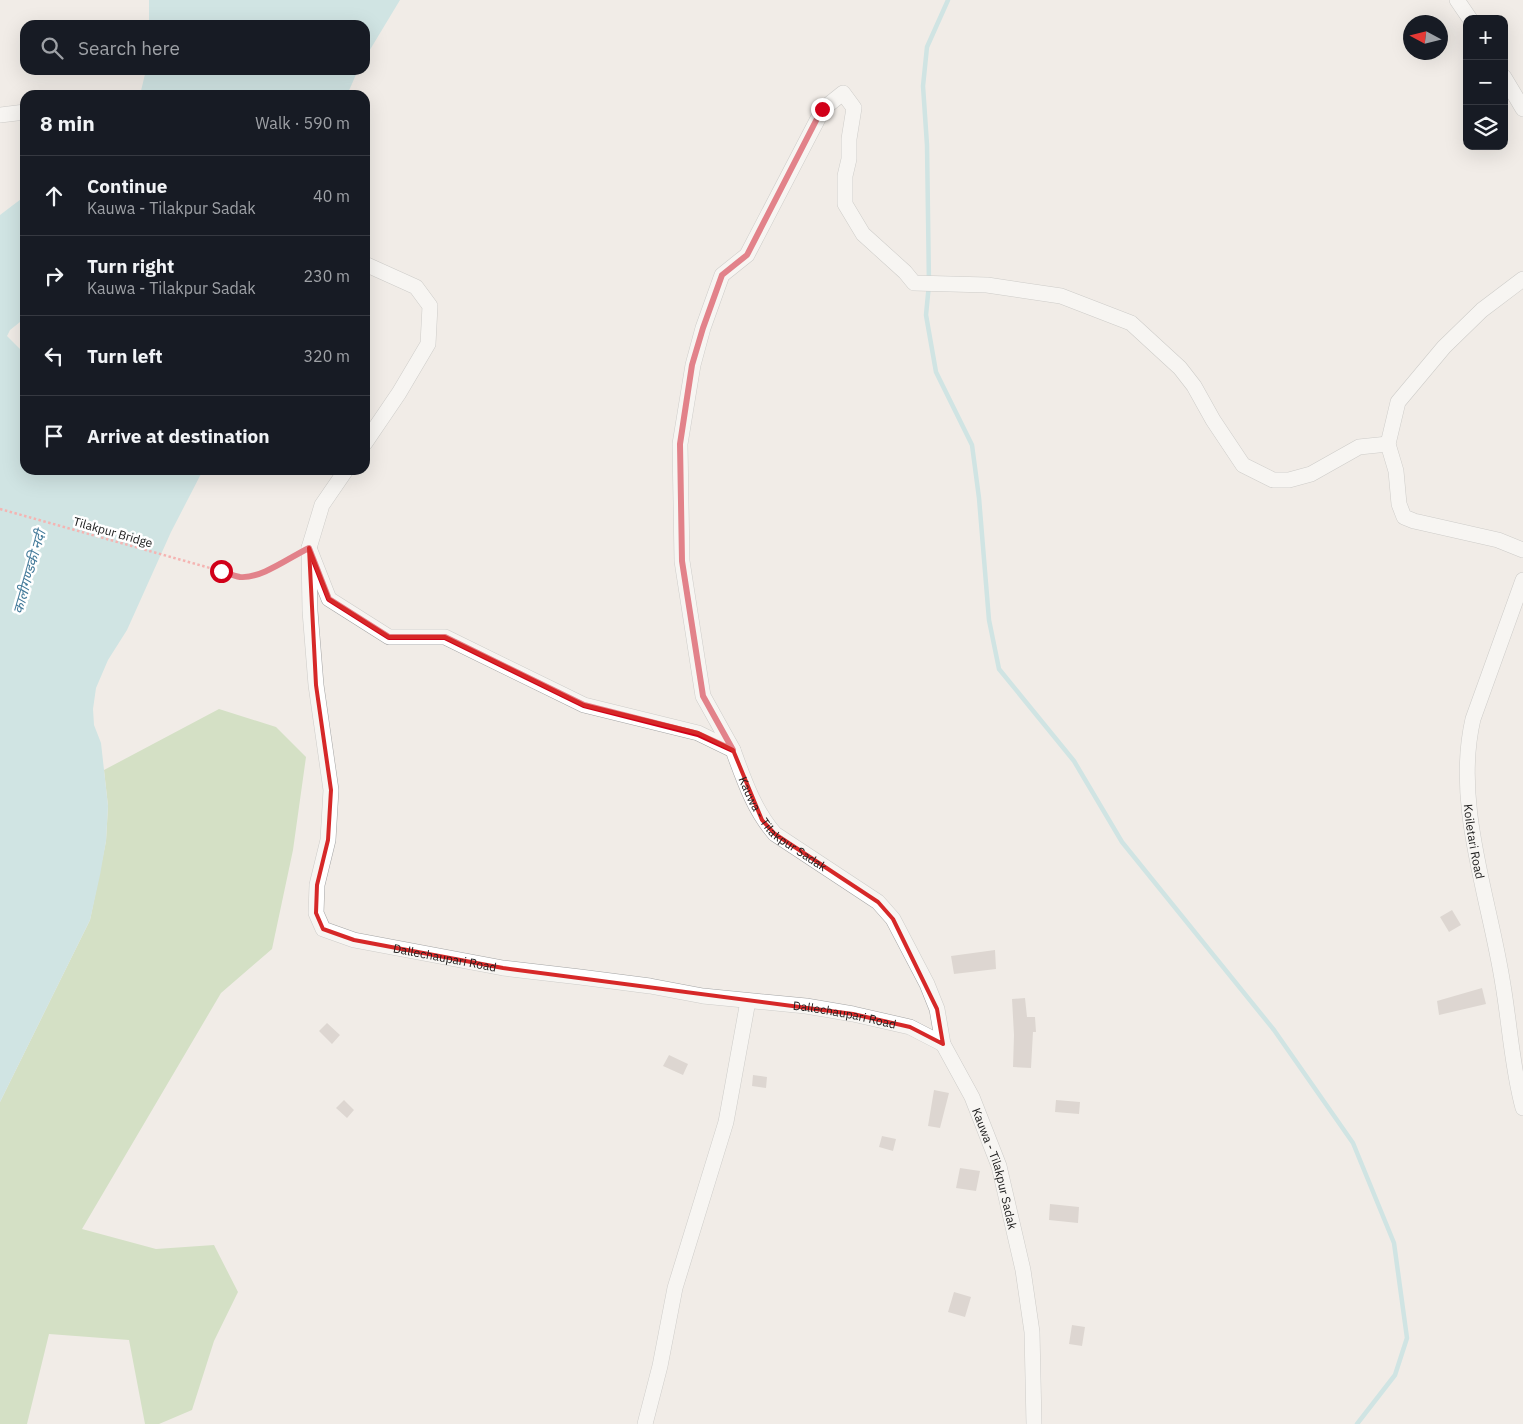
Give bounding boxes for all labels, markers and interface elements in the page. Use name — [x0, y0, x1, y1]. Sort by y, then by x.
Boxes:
north arrow — [1403, 15, 1448, 60]
map controls — [1463, 15, 1508, 150]
button: + — [1463, 15, 1508, 60]
search box — [20, 20, 370, 75]
icon: search — [38, 34, 66, 62]
text: Search here — [78, 36, 180, 60]
button: − — [1463, 60, 1508, 105]
route end — [811, 98, 834, 121]
button: layers — [1463, 105, 1508, 150]
text: 8 min — [40, 109, 95, 137]
text: Walk · 590 m — [255, 113, 350, 133]
text: Continue — [87, 174, 167, 198]
icon: ahead — [40, 182, 68, 210]
text: 40 m — [313, 186, 350, 206]
text: Kauwa - Tilakpur Sadak — [87, 198, 256, 218]
text: Turn right — [87, 254, 174, 278]
icon: right — [40, 262, 68, 290]
text: 230 m — [303, 266, 350, 286]
text: Kauwa - Tilakpur Sadak — [87, 278, 256, 298]
icon: left — [40, 342, 68, 370]
text: Turn left — [87, 344, 163, 368]
text: 320 m — [303, 346, 350, 366]
icon: arrive — [40, 422, 68, 450]
text: Arrive at destination — [87, 424, 270, 448]
street label: Tilakpur Bridge — [72, 513, 155, 551]
water label: कालीगण्डकी नदी — [8, 525, 50, 616]
route start — [210, 560, 233, 583]
street label: Kauwa - Tilakpur Sadak — [736, 774, 831, 874]
street label: Koiletari Road — [1461, 803, 1488, 880]
street label: Dallechaupari Road — [392, 940, 498, 974]
street label: Dallechaupari Road — [792, 997, 898, 1031]
street label: Kauwa - Tilakpur Sadak — [969, 1105, 1021, 1231]

